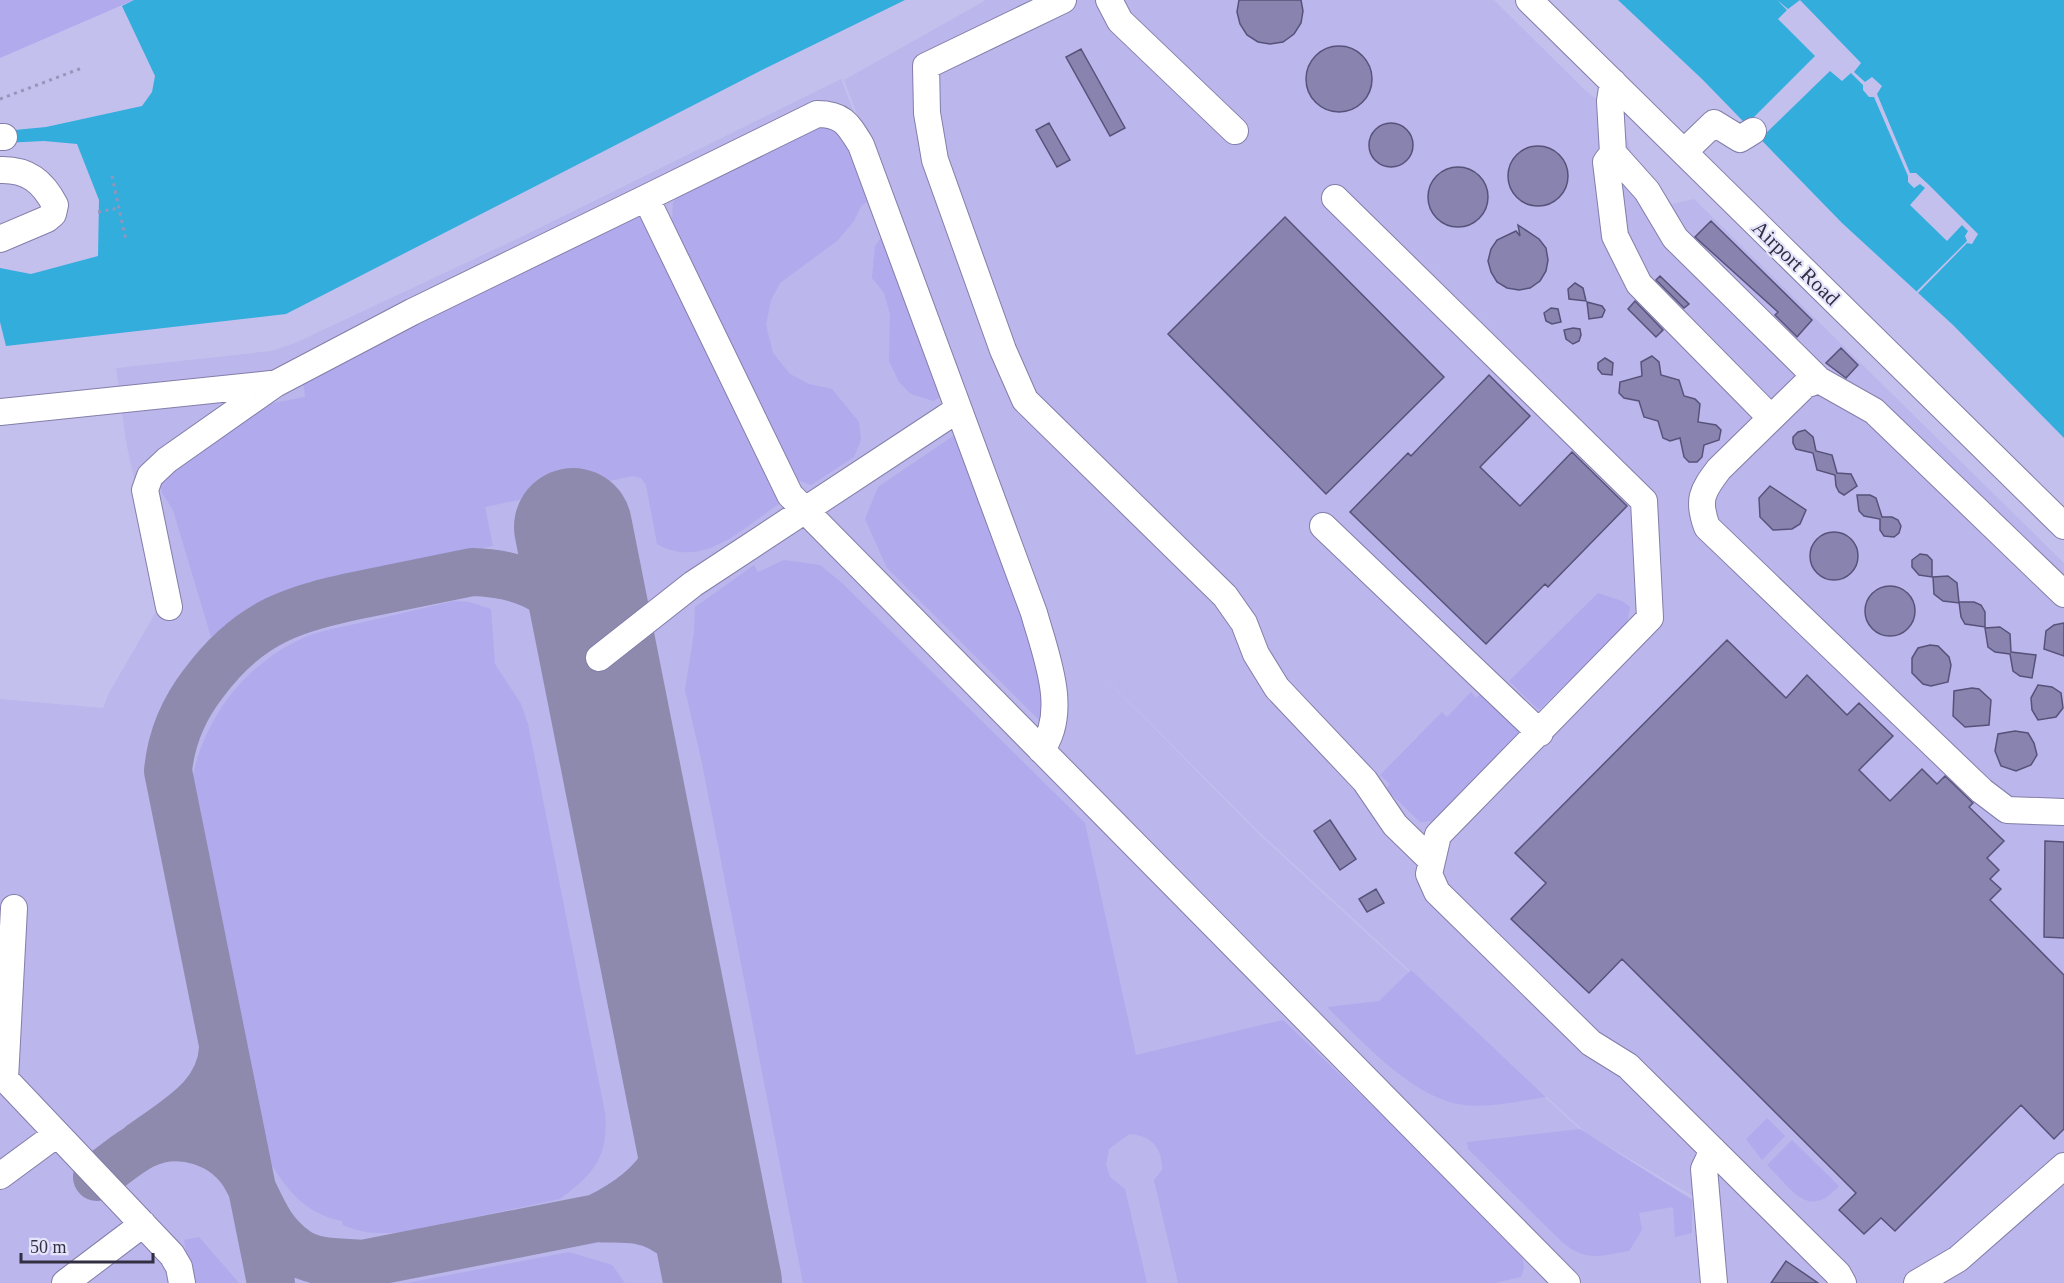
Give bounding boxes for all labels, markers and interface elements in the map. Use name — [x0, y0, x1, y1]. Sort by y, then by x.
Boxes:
street label: Airport Road — [1748, 216, 1845, 311]
scale bar — [21, 1226, 153, 1264]
text: 50 m — [30, 1237, 67, 1257]

